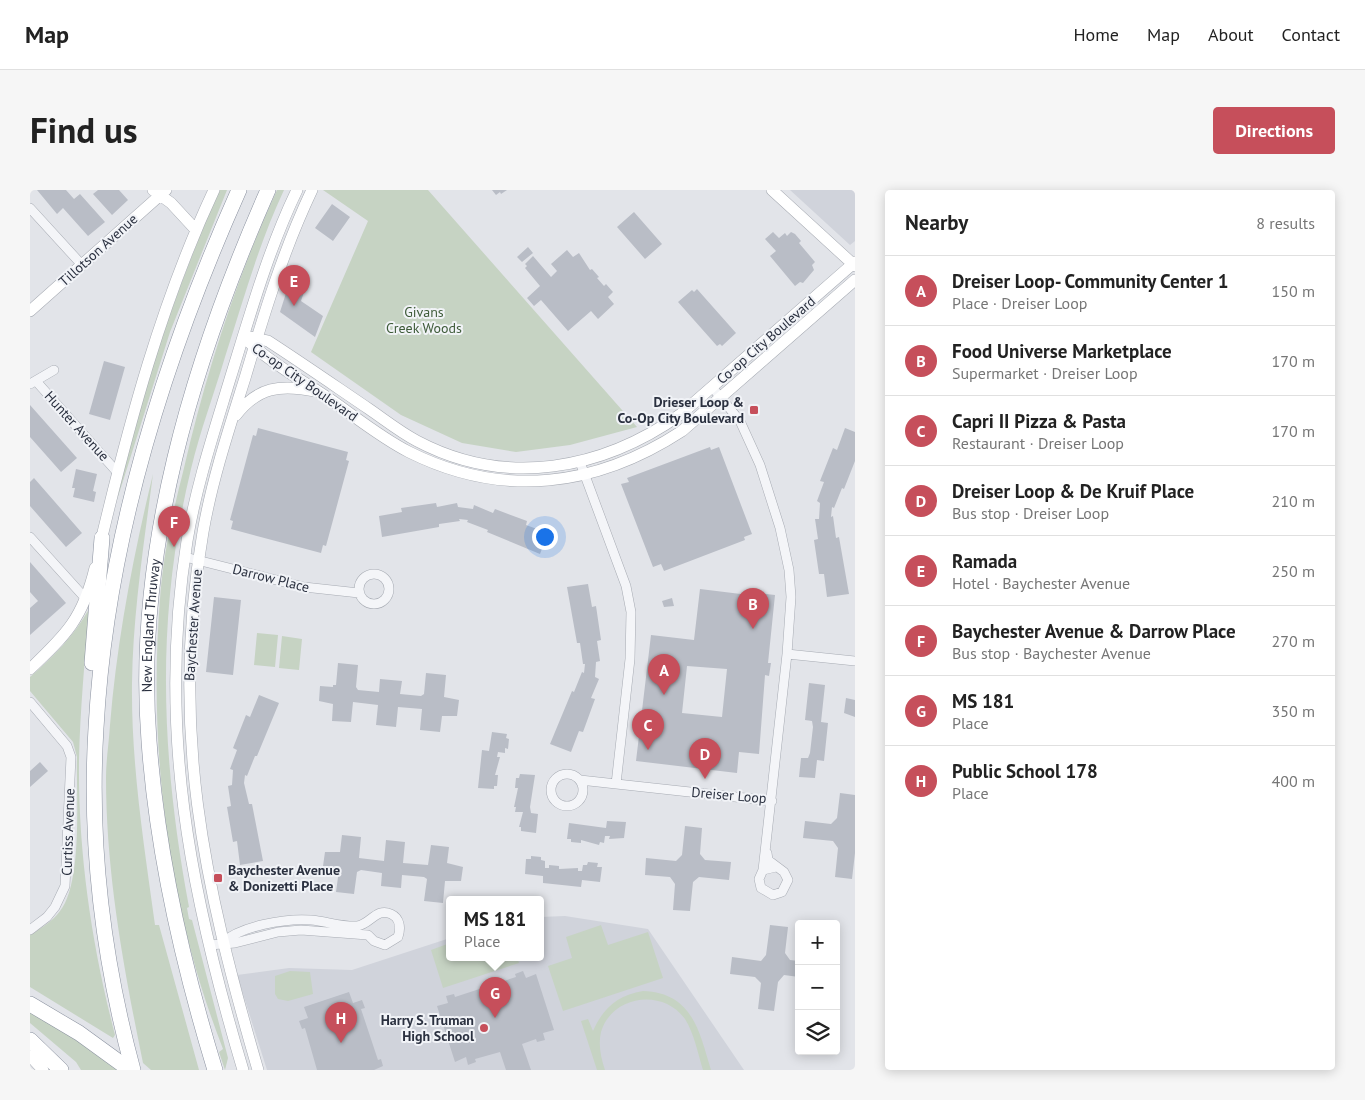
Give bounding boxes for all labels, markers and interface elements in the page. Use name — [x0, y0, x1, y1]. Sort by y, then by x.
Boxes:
text: Map — [25, 19, 69, 50]
text: Home — [1073, 23, 1119, 46]
text: Map — [1147, 23, 1180, 46]
text: About — [1208, 23, 1254, 46]
text: Contact — [1282, 23, 1340, 46]
text: Find us — [30, 107, 138, 153]
button: Directions — [1213, 107, 1335, 154]
text: Nearby — [905, 209, 968, 236]
street label: Tillotson Avenue — [55, 210, 141, 290]
text: 8 results — [1256, 213, 1315, 233]
pin: E — [278, 265, 310, 306]
text: Dreiser Loop- Community Center 1 — [952, 269, 1228, 293]
text: A — [916, 281, 926, 301]
text: 150 m — [1272, 281, 1315, 301]
street label: Co-op City Boulevard — [713, 292, 819, 388]
text: Place · Dreiser Loop — [952, 293, 1087, 313]
park label: Givans Creek Woods — [386, 303, 462, 337]
street label: Co-op City Boulevard — [249, 339, 361, 425]
text: Food Universe Marketplace — [952, 339, 1172, 363]
text: B — [916, 351, 926, 371]
text: 170 m — [1272, 351, 1315, 371]
text: Supermarket · Dreiser Loop — [952, 363, 1138, 383]
street label: Hunter Avenue — [41, 387, 113, 465]
place label: Drieser Loop & Co-Op City Boulevard — [617, 393, 744, 427]
marker: Drieser Loop & Co-Op City Boulevard — [748, 404, 760, 416]
text: Capri II Pizza & Pasta — [952, 409, 1126, 433]
text: C — [917, 421, 925, 441]
text: 170 m — [1272, 421, 1315, 441]
text: Restaurant · Dreiser Loop — [952, 433, 1124, 453]
text: Dreiser Loop & De Kruif Place — [952, 479, 1194, 503]
text: D — [916, 491, 926, 511]
text: 210 m — [1272, 491, 1315, 511]
text: Bus stop · Dreiser Loop — [952, 503, 1109, 523]
pin: F — [158, 506, 190, 547]
your location — [532, 524, 558, 550]
text: Ramada — [952, 549, 1017, 573]
street label: New England Thruway — [138, 557, 165, 692]
street label: Darrow Place — [231, 560, 311, 596]
text: E — [917, 561, 925, 581]
text: 250 m — [1272, 561, 1315, 581]
street label: Baychester Avenue — [180, 569, 206, 681]
text: Hotel · Baychester Avenue — [952, 573, 1130, 593]
pin: B — [737, 588, 769, 629]
text: Baychester Avenue & Darrow Place — [952, 619, 1236, 643]
text: F — [917, 631, 925, 651]
text: 270 m — [1272, 631, 1315, 651]
text: Bus stop · Baychester Avenue — [952, 643, 1151, 663]
pin: A — [648, 654, 680, 695]
text: MS 181 — [952, 689, 1014, 713]
text: G — [916, 701, 926, 721]
text: 350 m — [1272, 701, 1315, 721]
pin: C — [632, 709, 664, 750]
text: Place — [952, 713, 989, 733]
pin: D — [689, 738, 721, 779]
text: Public School 178 — [952, 759, 1098, 783]
text: H — [916, 771, 926, 791]
text: 400 m — [1272, 771, 1315, 791]
street label: Dreiser Loop — [691, 783, 767, 807]
text: Place — [952, 783, 989, 803]
street label: Curtiss Avenue — [57, 788, 79, 876]
place label: Baychester Avenue & Donizetti Place — [228, 861, 340, 895]
marker: Baychester Avenue & Donizetti Place — [212, 872, 224, 884]
popup — [446, 896, 544, 961]
text: MS 181 — [464, 907, 526, 931]
map controls — [795, 920, 840, 1055]
button: + — [795, 920, 840, 965]
text: Place — [464, 931, 500, 951]
button: − — [795, 965, 840, 1010]
pin: G — [479, 977, 511, 1018]
pin: H — [325, 1002, 357, 1043]
button: layers — [795, 1010, 840, 1055]
place label: Harry S. Truman High School — [381, 1011, 475, 1045]
marker: Harry S. Truman High School — [478, 1022, 490, 1034]

